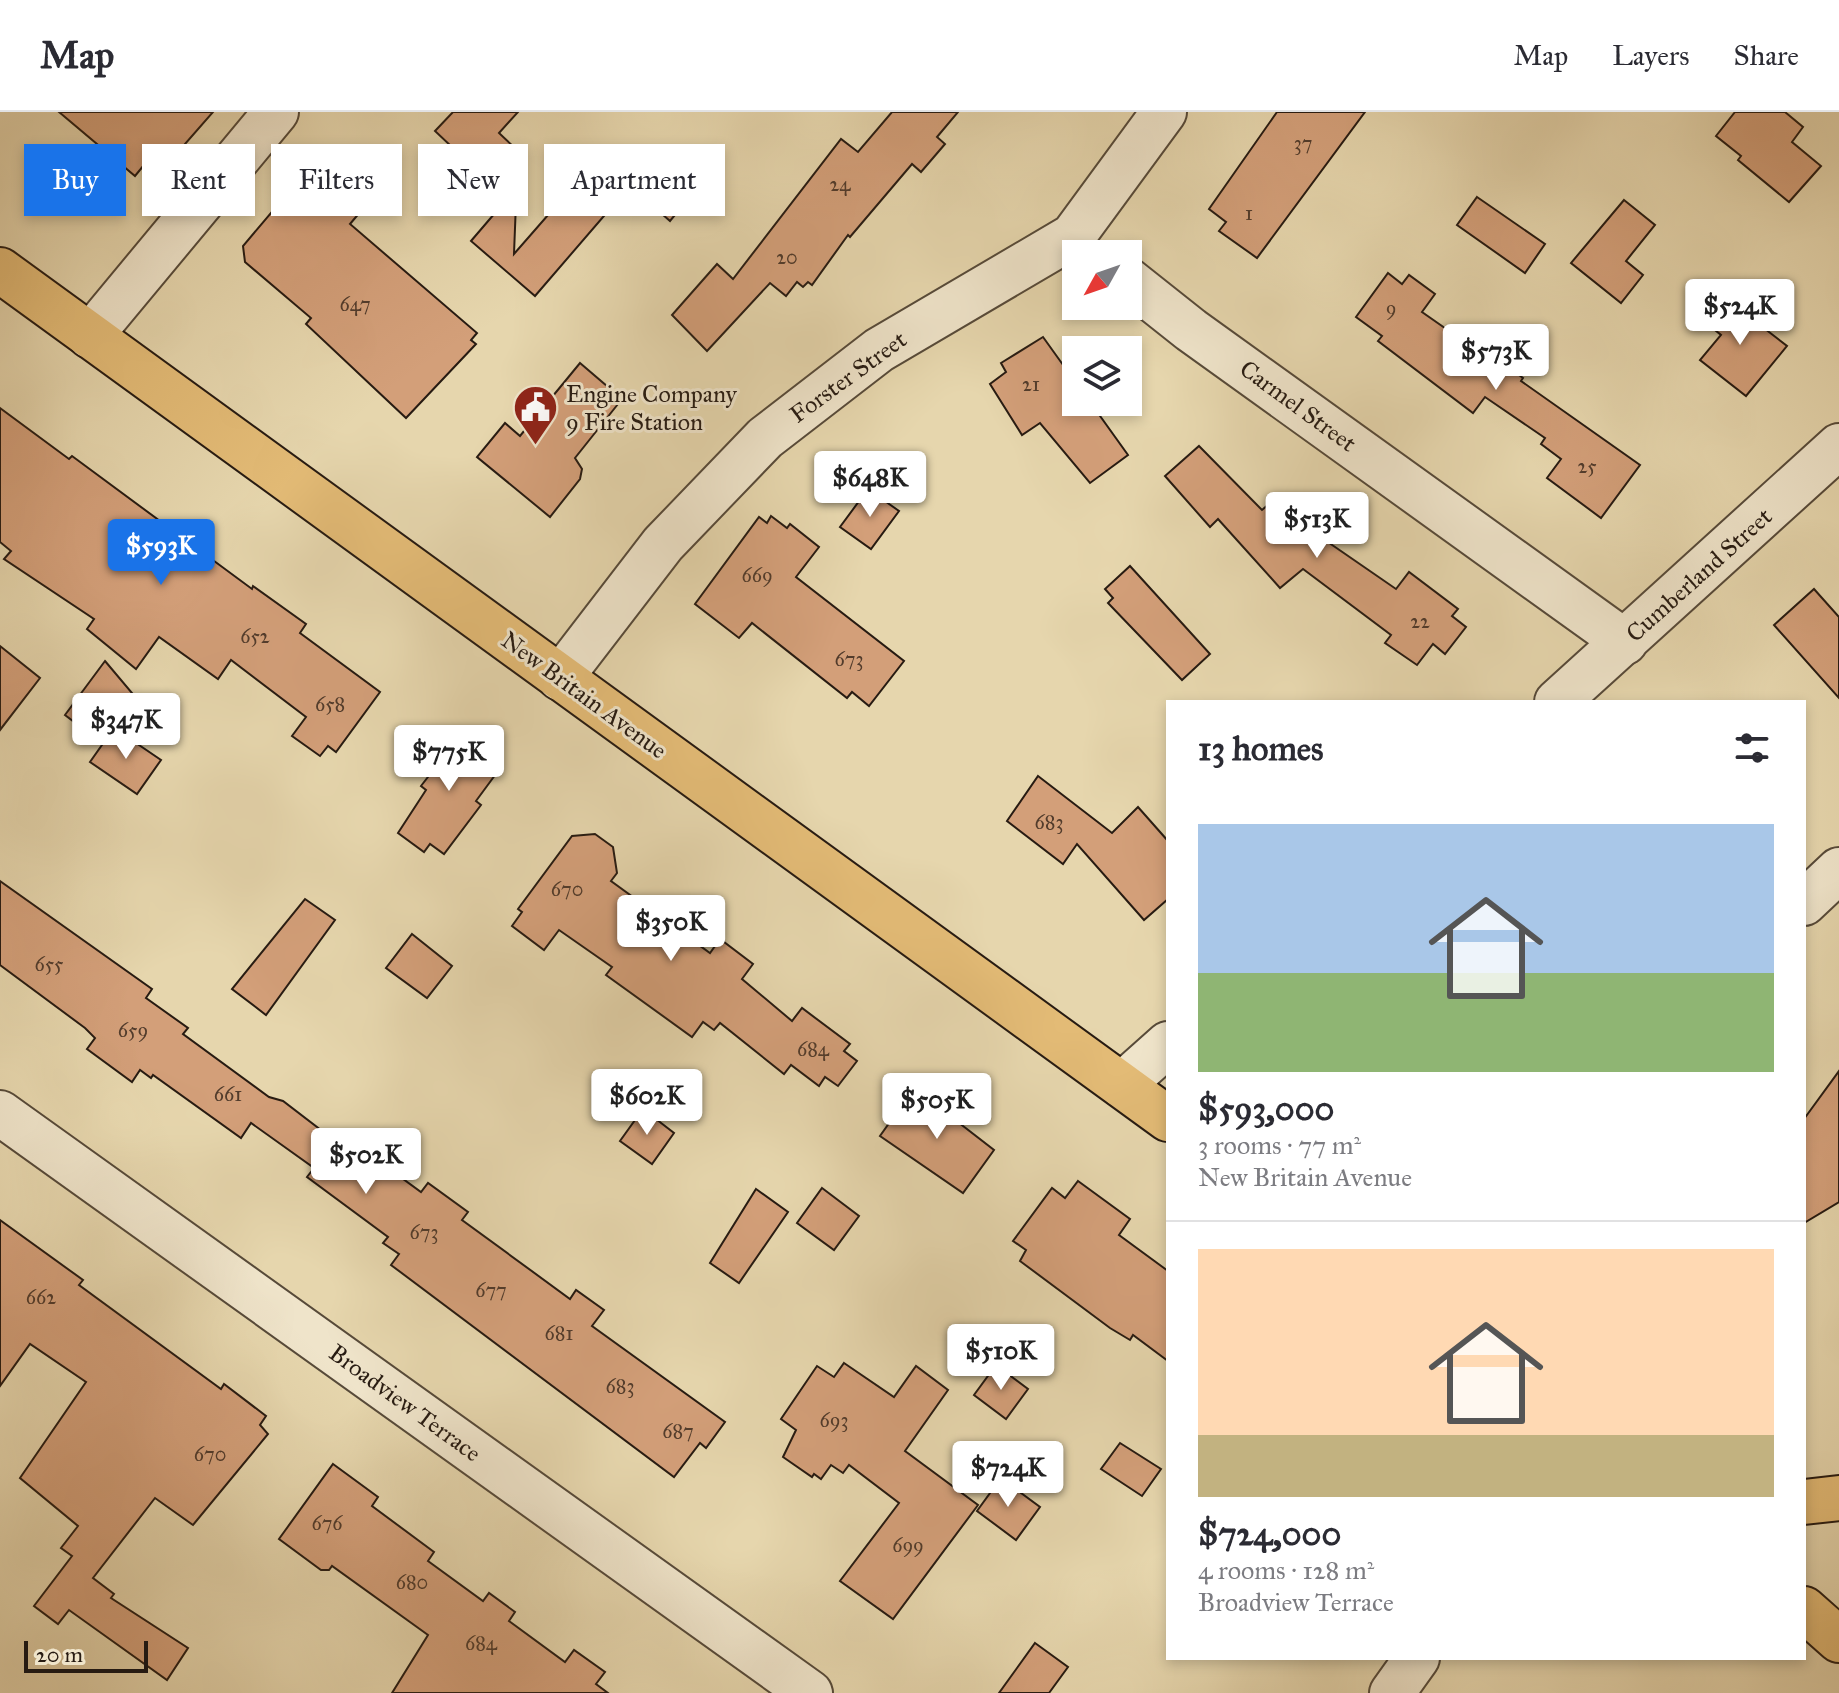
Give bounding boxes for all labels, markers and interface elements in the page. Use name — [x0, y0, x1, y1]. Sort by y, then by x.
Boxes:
text: Map — [40, 32, 114, 78]
text: Map — [1513, 38, 1568, 73]
text: Layers — [1612, 38, 1690, 73]
text: Share — [1734, 38, 1799, 73]
house number: 37 — [1294, 131, 1312, 155]
chip: Buy — [24, 144, 126, 216]
chip: Rent — [142, 144, 255, 216]
chip: Filters — [271, 144, 402, 216]
chip: New — [418, 144, 528, 216]
chip: Apartment — [544, 144, 725, 216]
house number: 24 — [829, 172, 851, 196]
house number: 1 — [1245, 201, 1253, 225]
north arrow — [1062, 240, 1142, 320]
map controls — [1062, 240, 1142, 416]
house number: 20 — [776, 245, 798, 269]
pin: $524K — [1684, 279, 1796, 347]
text: $524K — [1703, 289, 1777, 321]
house number: 647 — [339, 292, 371, 316]
house number: 9 — [1386, 296, 1396, 320]
street label: Forster Street — [784, 324, 913, 430]
pin: $573K — [1440, 324, 1552, 392]
text: $573K — [1461, 334, 1531, 366]
button: layers — [1062, 336, 1142, 416]
street label: Carmel Street — [1234, 354, 1363, 459]
house number: 21 — [1022, 372, 1040, 396]
place label: Engine Company 9 Fire Station — [566, 379, 738, 437]
public building icon: Engine Company 9 Fire Station — [511, 384, 559, 447]
pin: $648K — [814, 451, 926, 519]
house number: 25 — [1577, 454, 1597, 478]
text: $648K — [832, 461, 908, 493]
pin: $513K — [1261, 492, 1373, 560]
street label: Cumberland Street — [1620, 501, 1779, 648]
text: $513K — [1284, 502, 1350, 534]
pin: $593K — [105, 519, 217, 587]
text: $593K — [126, 529, 196, 561]
house number: 669 — [741, 563, 773, 587]
house number: 22 — [1410, 609, 1430, 633]
house number: 652 — [240, 624, 270, 648]
street label: New Britain Avenue — [495, 625, 673, 765]
house number: 673 — [835, 647, 863, 671]
house number: 658 — [315, 692, 345, 716]
pin: $347K — [70, 693, 182, 761]
text: $347K — [90, 703, 162, 735]
pin: $775K — [393, 725, 505, 793]
icon: filters — [1730, 726, 1774, 770]
text: 13 homes — [1198, 728, 1323, 769]
text: $775K — [412, 735, 486, 767]
house number: 683 — [1035, 810, 1063, 834]
icon: home — [1414, 876, 1558, 1020]
house number: 670 — [551, 877, 583, 901]
pin: $350K — [615, 895, 727, 963]
text: $350K — [635, 905, 707, 937]
house number: 655 — [35, 952, 63, 976]
house number: 659 — [118, 1018, 148, 1042]
house number: 684 — [797, 1037, 830, 1061]
pin: $602K — [591, 1069, 703, 1137]
pin: $505K — [881, 1073, 993, 1141]
text: $602K — [609, 1079, 685, 1111]
house number: 661 — [214, 1082, 242, 1106]
text: $505K — [900, 1083, 974, 1115]
text: $593,000 — [1198, 1088, 1334, 1129]
pin: $502K — [310, 1128, 422, 1196]
text: 3 rooms · 77 m² — [1198, 1129, 1361, 1161]
text: $502K — [329, 1138, 403, 1170]
text: New Britain Avenue — [1198, 1161, 1412, 1193]
house number: 673 — [410, 1220, 438, 1244]
house number: 677 — [475, 1278, 507, 1302]
house number: 662 — [26, 1285, 56, 1309]
icon: home — [1414, 1301, 1558, 1445]
house number: 681 — [545, 1321, 573, 1345]
pin: $510K — [945, 1324, 1057, 1392]
text: $510K — [965, 1334, 1037, 1366]
street label: Broadview Terrace — [323, 1338, 487, 1468]
house number: 683 — [606, 1374, 634, 1398]
house number: 693 — [820, 1408, 849, 1432]
house number: 687 — [662, 1419, 694, 1443]
pin: $724K — [952, 1441, 1064, 1509]
house number: 670 — [194, 1442, 226, 1466]
text: $724K — [970, 1451, 1046, 1483]
house number: 676 — [311, 1511, 343, 1535]
text: $724,000 — [1198, 1513, 1341, 1554]
house number: 699 — [892, 1533, 924, 1557]
text: 4 rooms · 128 m² — [1198, 1554, 1374, 1586]
house number: 680 — [396, 1570, 428, 1594]
text: Broadview Terrace — [1198, 1586, 1394, 1618]
house number: 684 — [465, 1631, 498, 1655]
scale bar — [24, 1637, 148, 1673]
text: 20 m — [36, 1641, 83, 1668]

